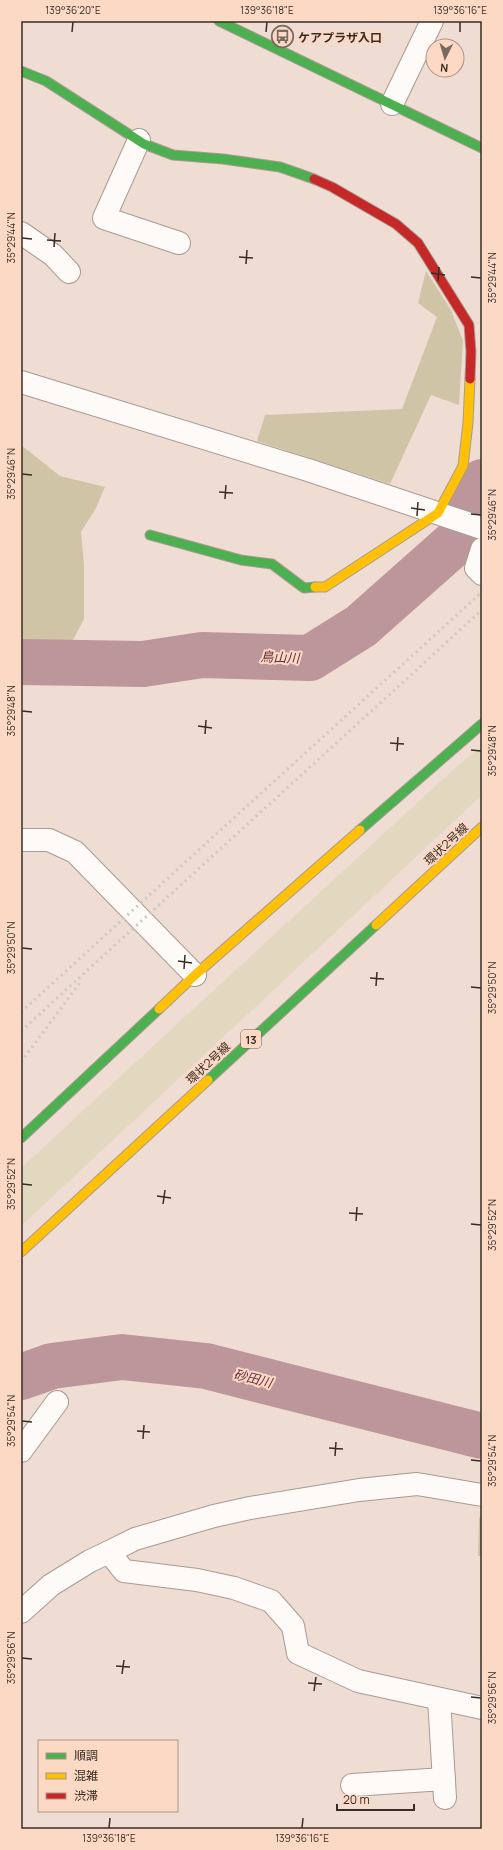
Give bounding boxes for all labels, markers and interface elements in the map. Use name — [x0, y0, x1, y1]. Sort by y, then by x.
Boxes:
text: 139°36'20"E — [45, 3, 101, 17]
text: 139°36'18"E — [240, 3, 294, 17]
text: 139°36'16"E — [433, 3, 487, 17]
bus stop icon: ケアプラザ入口 — [270, 24, 296, 50]
place label: ケアプラザ入口 — [298, 29, 382, 46]
north arrow — [425, 38, 465, 78]
text: N — [439, 61, 449, 76]
text: 35°29'44"N — [4, 212, 18, 264]
text: 35°29'44"N — [485, 252, 499, 304]
text: 35°29'46"N — [4, 448, 18, 500]
text: 35°29'46"N — [485, 489, 499, 541]
water label: 鳥山川 — [260, 647, 302, 667]
text: 35°29'48"N — [4, 685, 18, 737]
text: 35°29'48"N — [485, 725, 499, 777]
street label: 環状2号線 — [420, 819, 472, 869]
text: 35°29'50"N — [4, 922, 18, 974]
text: 35°29'50"N — [485, 962, 499, 1014]
road number: 13 — [241, 1030, 261, 1048]
street label: 環状2号線 — [182, 1038, 234, 1088]
text: 35°29'52"N — [4, 1158, 18, 1210]
text: 35°29'52"N — [485, 1199, 499, 1251]
water label: 砂田川 — [232, 1365, 276, 1392]
text: 35°29'54"N — [4, 1395, 18, 1447]
text: 35°29'54"N — [485, 1435, 499, 1487]
text: 35°29'56"N — [4, 1632, 18, 1684]
text: 35°29'56"N — [485, 1672, 499, 1724]
legend — [38, 1740, 178, 1812]
text: 順調 — [74, 1747, 98, 1764]
text: 混雑 — [74, 1767, 98, 1784]
scale bar — [337, 1786, 414, 1812]
text: 渋滞 — [74, 1787, 98, 1804]
text: 20 m — [343, 1791, 370, 1808]
text: 139°36'18"E — [82, 1831, 136, 1845]
text: 139°36'16"E — [275, 1831, 329, 1845]

